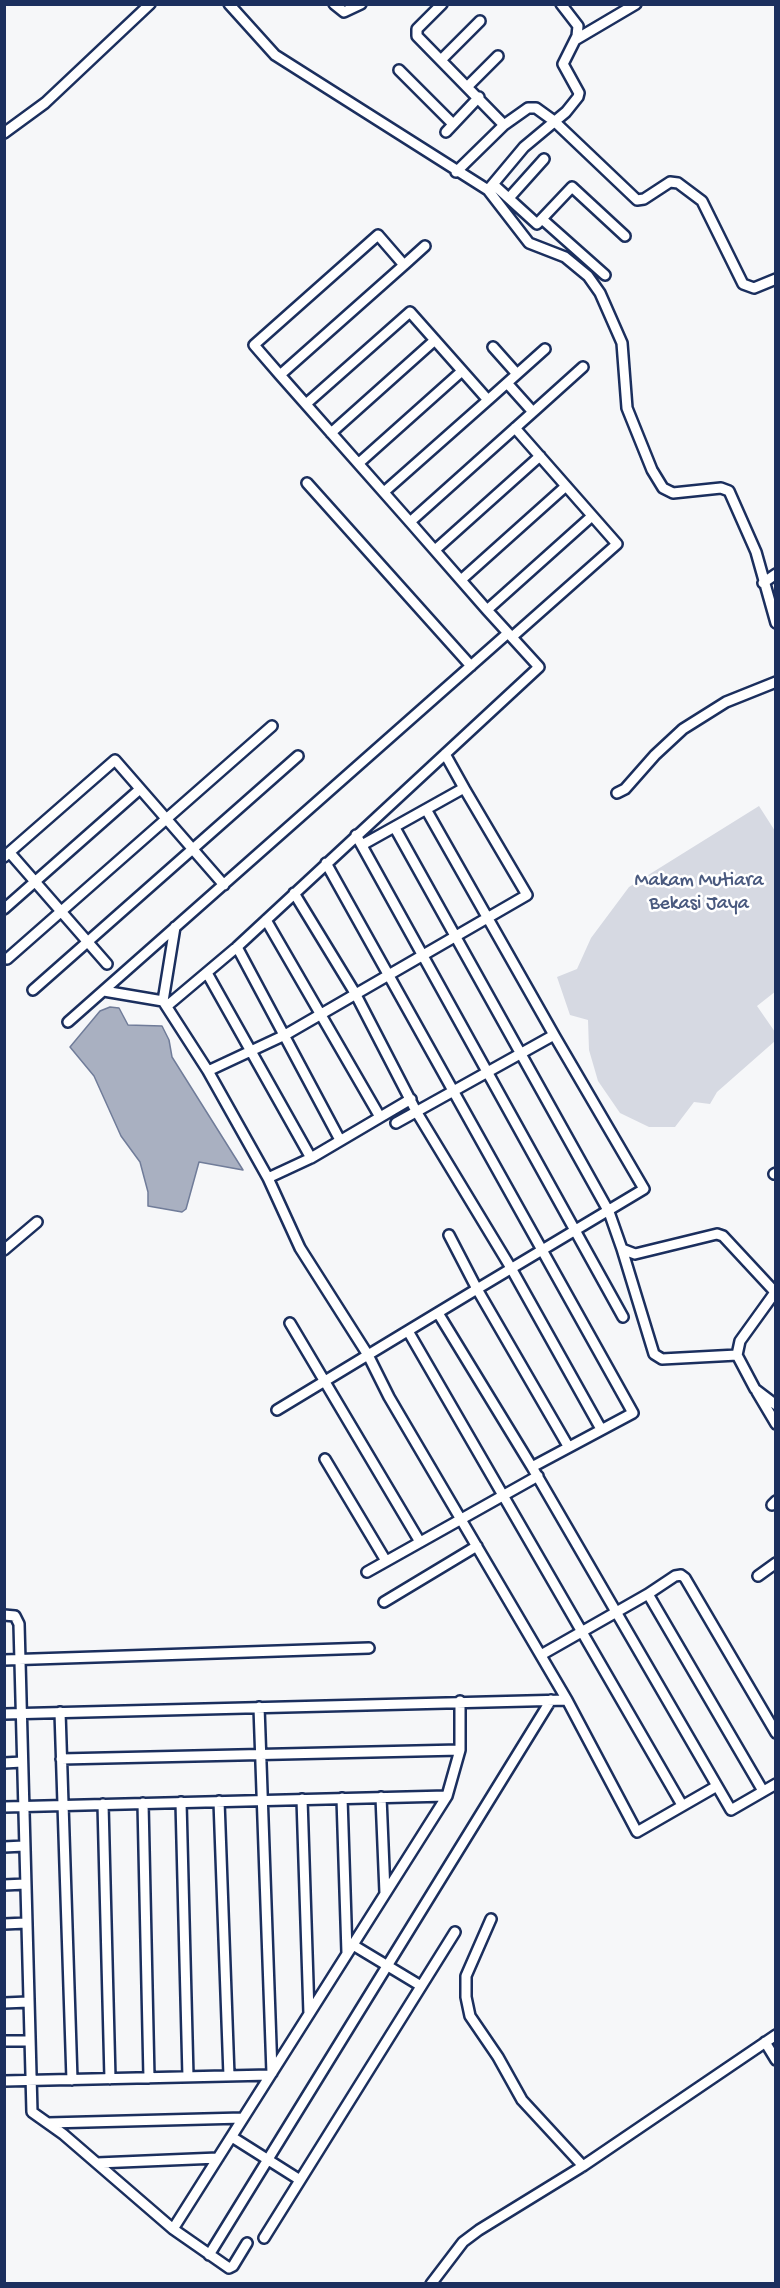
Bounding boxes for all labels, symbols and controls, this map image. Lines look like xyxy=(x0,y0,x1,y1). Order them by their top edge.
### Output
park label: Makam Mutiara Bekasi Jaya xyxy=(635,870,763,917)

